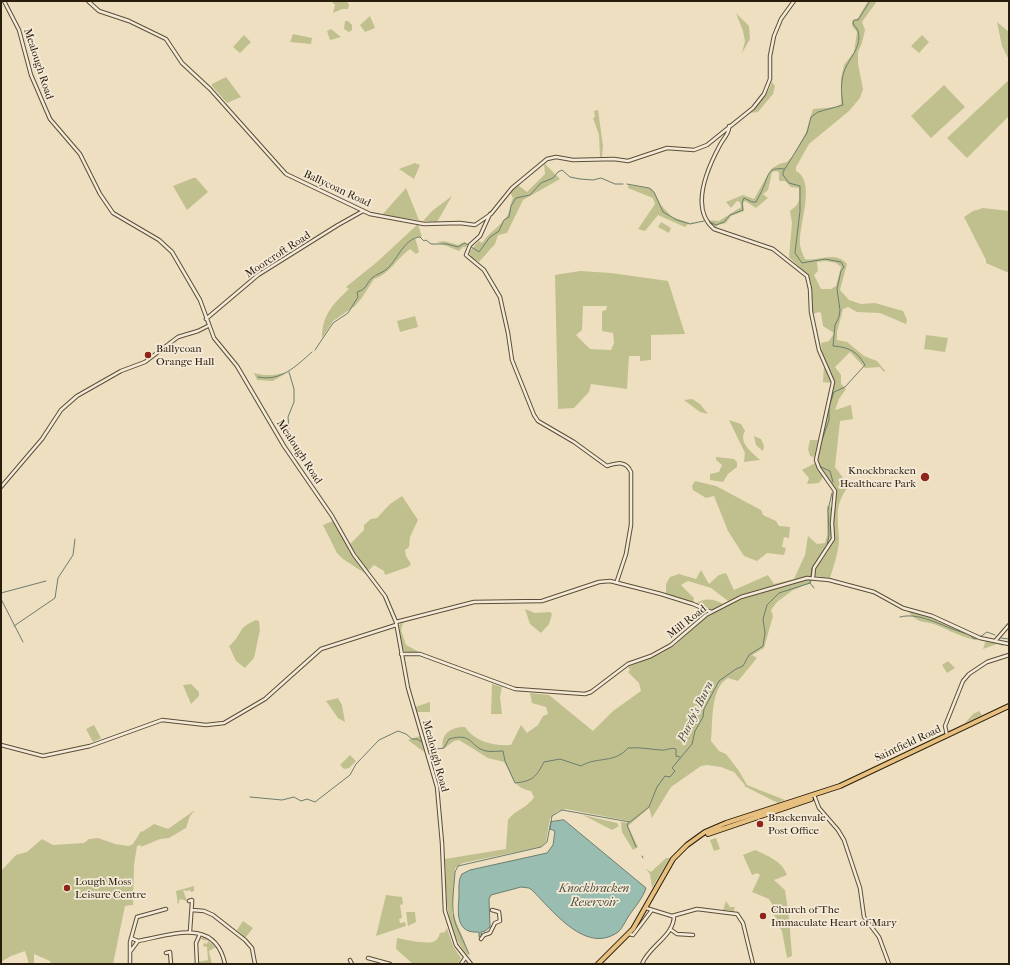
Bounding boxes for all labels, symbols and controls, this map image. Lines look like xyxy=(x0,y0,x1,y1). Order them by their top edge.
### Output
street label: Mealough Road xyxy=(20,27,56,101)
street label: Ballycoan Road xyxy=(301,168,373,210)
street label: Moorcroft Road xyxy=(243,229,313,281)
place label: Ballycoan Orange Hall xyxy=(156,342,214,368)
marker: Ballycoan Orange Hall xyxy=(143,350,153,360)
street label: Mealough Road xyxy=(273,417,325,487)
place label: Knockbracken Healthcare Park xyxy=(840,464,916,490)
marker: Knockbracken Healthcare Park xyxy=(919,471,931,483)
street label: Mill Road xyxy=(665,603,709,641)
water label: Purdy's Burn xyxy=(675,679,717,745)
street label: Mealough Road xyxy=(419,719,451,793)
street label: Saintfield Road xyxy=(873,723,943,765)
place label: Brackenvale Post Office xyxy=(768,811,826,837)
marker: Brackenvale Post Office xyxy=(755,819,765,829)
place label: Lough Moss Leisure Centre xyxy=(75,875,146,901)
water label: Knockbracken Reservoir xyxy=(559,882,629,910)
marker: Lough Moss Leisure Centre xyxy=(62,883,72,893)
place label: Church of The Immaculate Heart of Mary xyxy=(771,903,897,929)
marker: Church of The Immaculate Heart of Mary xyxy=(758,911,768,921)

